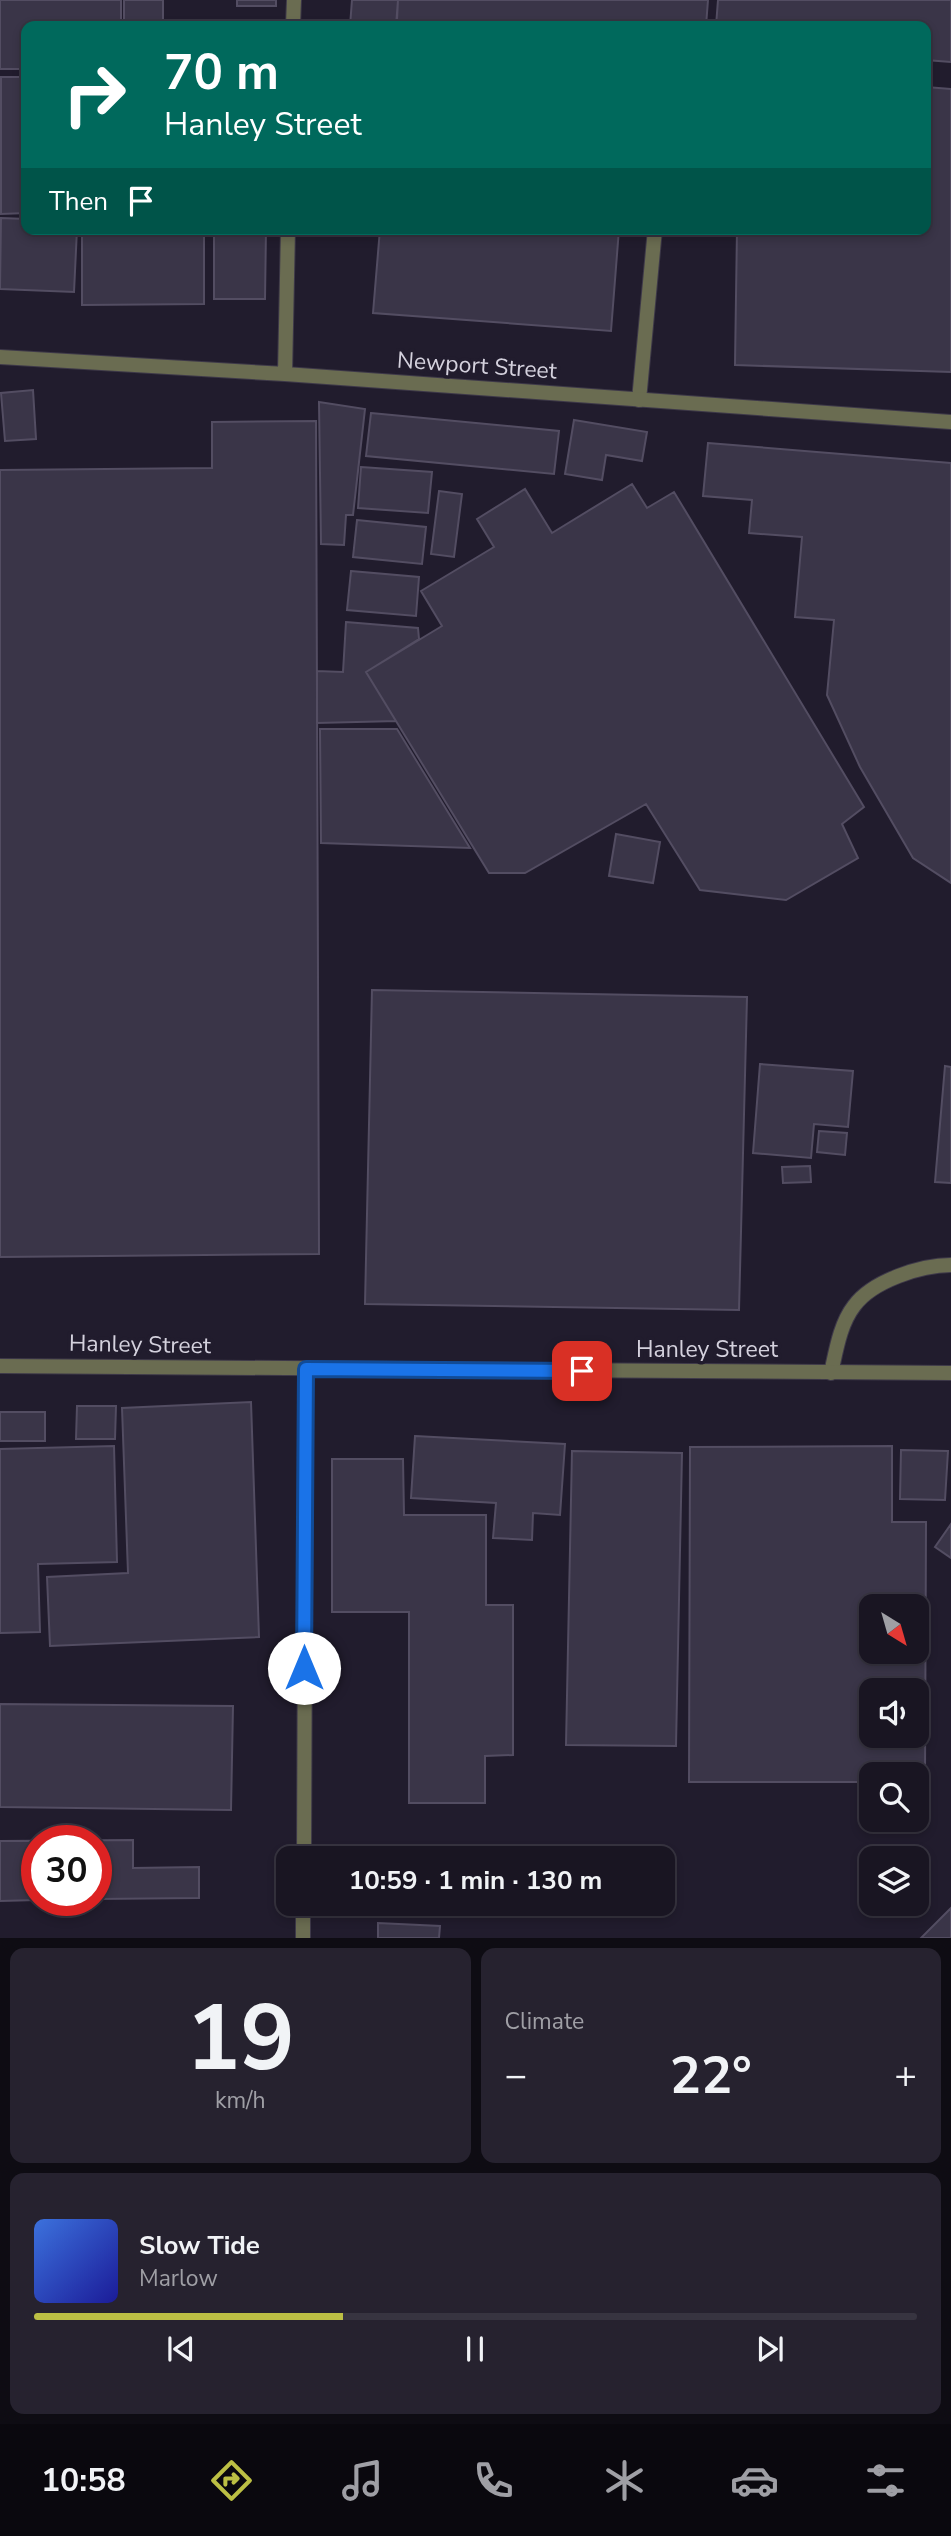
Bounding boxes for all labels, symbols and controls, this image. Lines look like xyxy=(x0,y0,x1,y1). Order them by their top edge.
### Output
text: 70 m xyxy=(164,39,279,106)
icon: right xyxy=(49,49,140,140)
text: Hanley Street xyxy=(164,103,362,146)
icon: arrive xyxy=(122,182,160,220)
text: Then xyxy=(49,184,108,219)
street label: Newport Street xyxy=(396,344,559,387)
street label: Hanley Street xyxy=(69,1328,212,1361)
street label: Hanley Street xyxy=(636,1334,779,1365)
pin xyxy=(552,1341,612,1401)
icon: arrive xyxy=(563,1352,601,1390)
north arrow xyxy=(859,1594,929,1664)
map controls xyxy=(859,1594,929,1916)
position arrow xyxy=(267,1631,341,1705)
button: sound xyxy=(859,1678,929,1748)
button: search xyxy=(859,1762,929,1832)
speed limit sign: 30 xyxy=(21,1825,112,1916)
button: layers xyxy=(859,1846,929,1916)
text: 10:59 · 1 min · 130 m xyxy=(349,1863,602,1898)
text: 19 xyxy=(186,1977,295,2101)
text: Climate xyxy=(505,2006,584,2037)
text: 22° xyxy=(670,2040,752,2111)
text: − xyxy=(505,2050,527,2101)
text: + xyxy=(894,2050,917,2101)
text: km/h xyxy=(215,2085,266,2116)
text: Slow Tide xyxy=(139,2228,260,2263)
text: Marlow xyxy=(139,2263,218,2294)
icon: previous xyxy=(162,2330,200,2368)
icon: pause xyxy=(456,2330,494,2368)
icon: next xyxy=(751,2330,789,2368)
icon: directions xyxy=(207,2456,256,2505)
icon: music xyxy=(338,2456,387,2505)
icon: phone xyxy=(469,2456,518,2505)
icon: climate xyxy=(600,2456,649,2505)
icon: car xyxy=(730,2456,779,2505)
icon: filters xyxy=(861,2456,910,2505)
text: 10:58 xyxy=(41,2459,126,2502)

